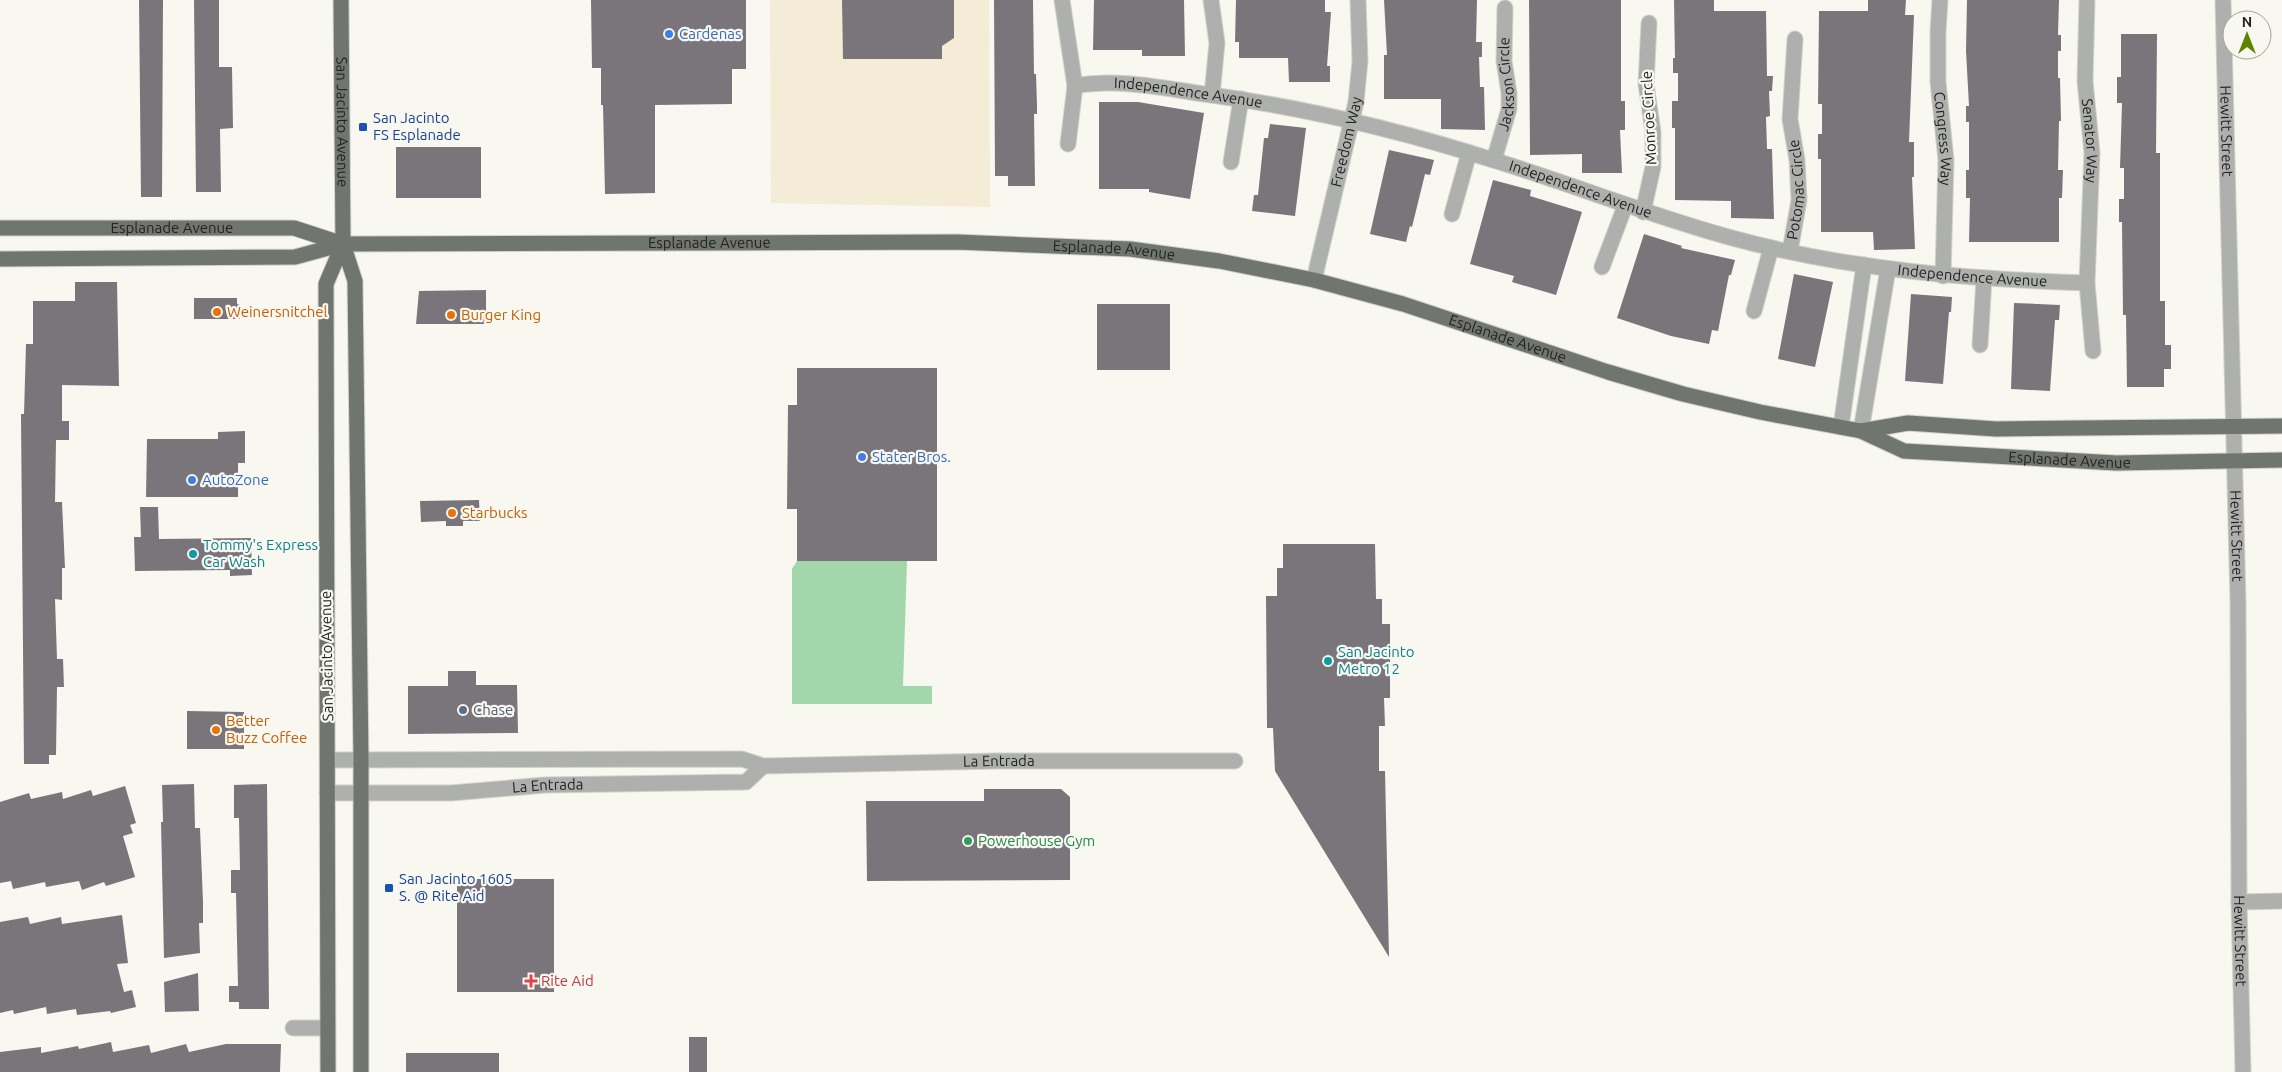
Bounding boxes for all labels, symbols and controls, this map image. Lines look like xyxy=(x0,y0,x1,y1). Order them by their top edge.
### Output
north arrow xyxy=(2222,10,2272,60)
text: N xyxy=(2242,14,2252,30)
place label: Cardenas xyxy=(679,25,741,42)
marker: Cardenas xyxy=(663,28,675,40)
street label: Jackson Circle xyxy=(1494,37,1517,133)
street label: San Jacinto Avenue xyxy=(333,57,352,187)
street label: Monroe Circle xyxy=(1638,71,1659,166)
street label: Independence Avenue xyxy=(1114,74,1264,111)
street label: Hewitt Street xyxy=(2217,85,2236,177)
street label: Congress Way xyxy=(1931,91,1955,186)
street label: Freedom Way xyxy=(1327,96,1364,189)
street label: Senator Way xyxy=(2079,98,2101,183)
place label: San Jacinto FS Esplanade xyxy=(373,109,461,143)
marker: San Jacinto FS Esplanade xyxy=(357,121,369,133)
street label: Potomac Circle xyxy=(1783,138,1808,241)
street label: Independence Avenue xyxy=(1507,157,1654,221)
street label: Esplanade Avenue xyxy=(111,219,233,236)
street label: Esplanade Avenue xyxy=(648,234,771,251)
street label: Esplanade Avenue xyxy=(1052,237,1176,263)
street label: Independence Avenue xyxy=(1897,261,2048,289)
place label: Weinersnitchel xyxy=(227,303,328,320)
marker: Weinersnitchel xyxy=(211,306,223,318)
place label: Burger King xyxy=(461,306,541,323)
marker: Burger King xyxy=(445,309,457,321)
street label: Esplanade Avenue xyxy=(1447,311,1569,366)
place label: Stater Bros. xyxy=(872,448,951,465)
street label: Esplanade Avenue xyxy=(2008,448,2131,471)
marker: Stater Bros. xyxy=(856,451,868,463)
place label: AutoZone xyxy=(202,471,269,488)
marker: AutoZone xyxy=(186,474,198,486)
street label: Hewitt Street xyxy=(2227,490,2246,582)
place label: Starbucks xyxy=(462,504,528,521)
marker: Starbucks xyxy=(446,507,458,519)
place label: Tommy's Express Car Wash xyxy=(203,536,318,570)
marker: Tommy's Express Car Wash xyxy=(187,548,199,560)
street label: San Jacinto Avenue xyxy=(317,591,336,721)
place label: San Jacinto Metro 12 xyxy=(1338,643,1415,677)
marker: San Jacinto Metro 12 xyxy=(1322,655,1334,667)
place label: Chase xyxy=(473,701,513,718)
marker: Chase xyxy=(457,704,469,716)
place label: Better Buzz Coffee xyxy=(226,712,307,746)
marker: Better Buzz Coffee xyxy=(210,724,222,736)
street label: La Entrada xyxy=(963,752,1035,770)
street label: La Entrada xyxy=(511,775,584,796)
place label: Powerhouse Gym xyxy=(978,832,1095,849)
marker: Powerhouse Gym xyxy=(962,835,974,847)
place label: San Jacinto 1605 S. @ Rite Aid xyxy=(399,870,513,904)
marker: San Jacinto 1605 S. @ Rite Aid xyxy=(383,882,395,894)
street label: Hewitt Street xyxy=(2231,895,2250,987)
place label: Rite Aid xyxy=(541,972,594,989)
marker: Rite Aid xyxy=(525,975,537,987)

